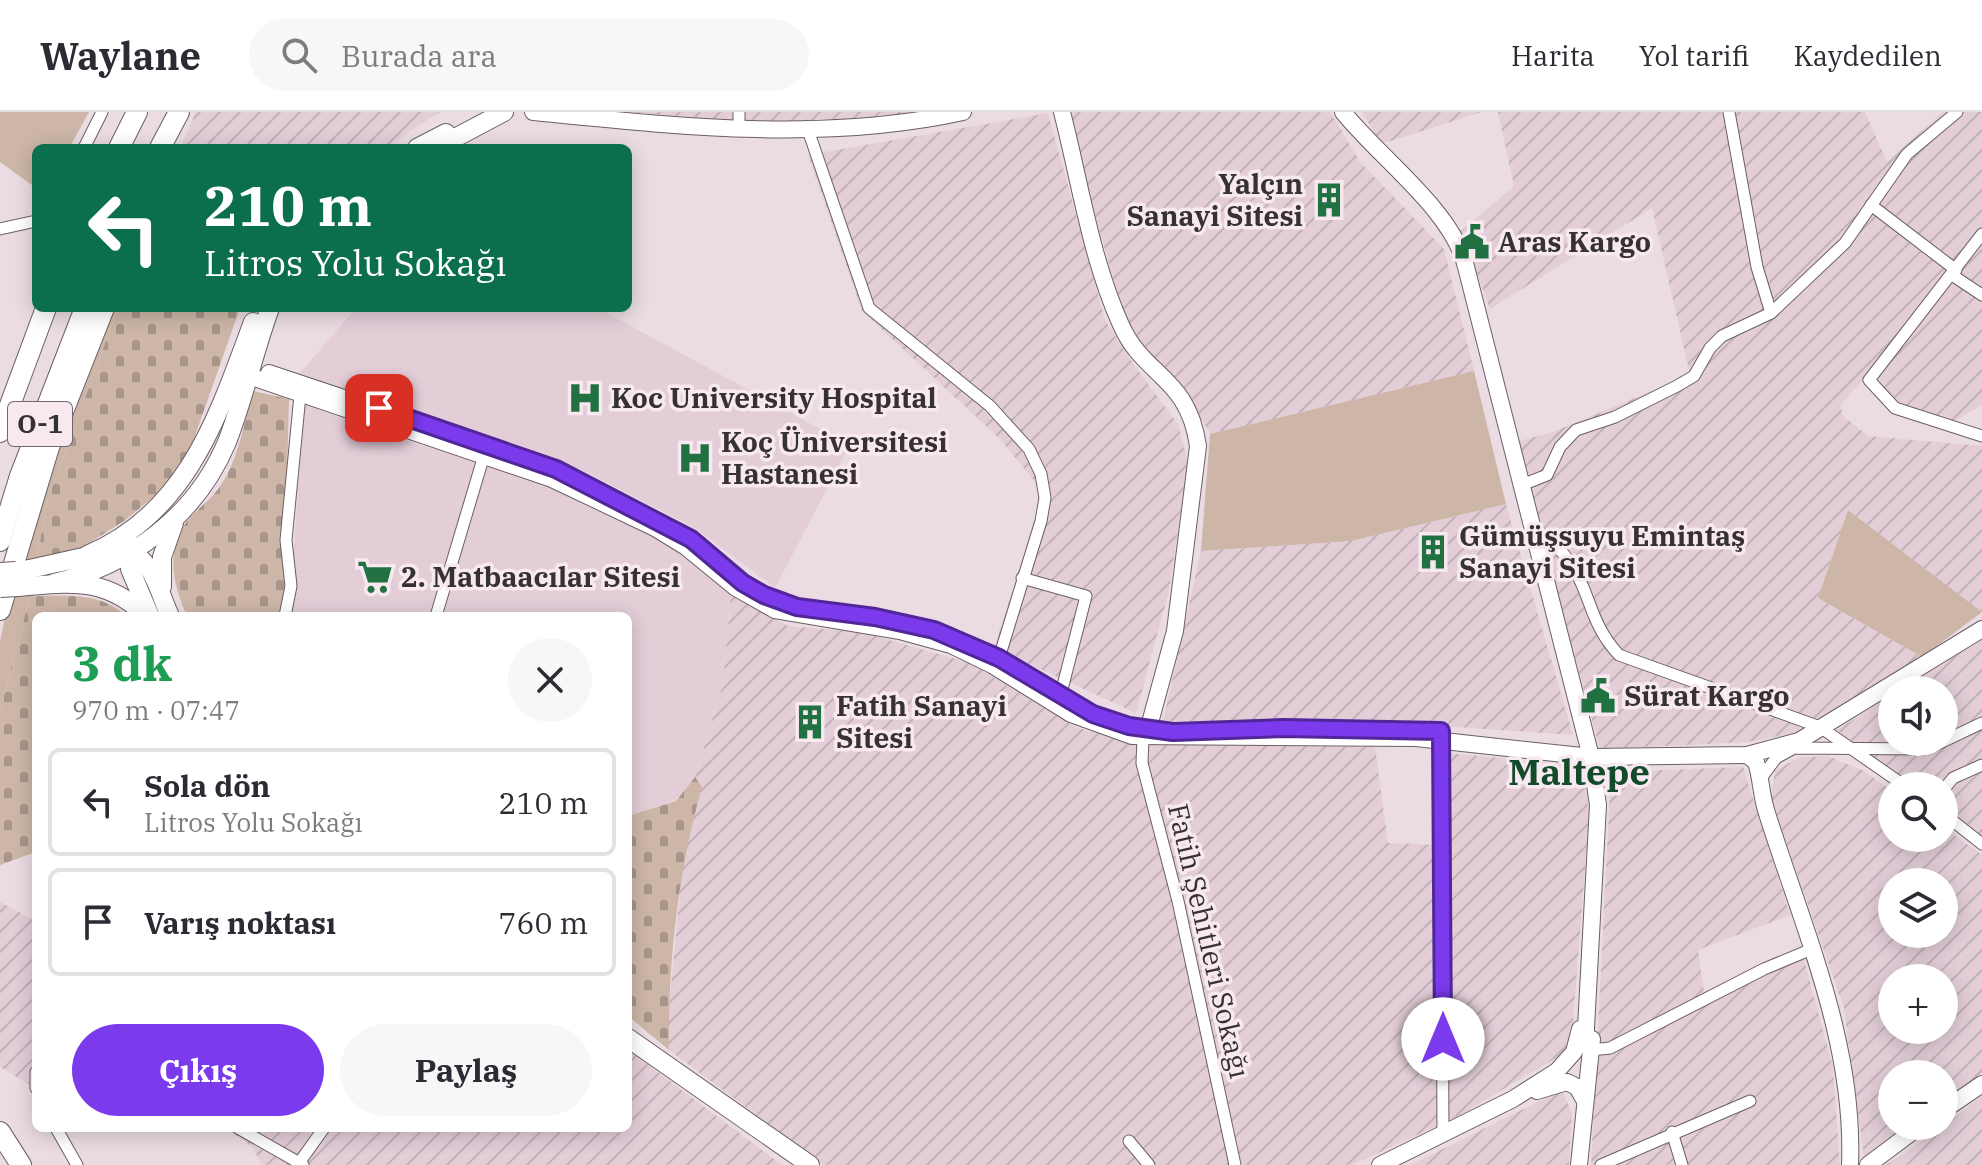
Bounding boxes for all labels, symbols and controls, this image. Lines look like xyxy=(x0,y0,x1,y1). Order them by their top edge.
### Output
search box xyxy=(249,19,809,91)
text: Waylane xyxy=(40,31,201,80)
icon: search xyxy=(277,33,321,77)
text: Burada ara xyxy=(341,36,497,75)
text: Harita xyxy=(1511,37,1595,74)
text: Yol tarifi xyxy=(1639,37,1749,74)
text: Kaydedilen xyxy=(1793,37,1942,74)
place label: Yalçın Sanayi Sitesi xyxy=(1126,165,1303,234)
text: 210 m xyxy=(204,169,372,241)
icon: left xyxy=(72,176,176,280)
building icon: Yalçın Sanayi Sitesi xyxy=(1310,181,1348,219)
public building icon: Aras Kargo xyxy=(1453,223,1491,261)
place label: Aras Kargo xyxy=(1498,223,1651,260)
text: Litros Yolu Sokağı xyxy=(204,239,507,286)
pin xyxy=(345,374,413,442)
hospital icon: Koc University Hospital xyxy=(566,379,604,417)
place label: Koc University Hospital xyxy=(611,379,937,416)
icon: arrive xyxy=(357,386,401,430)
road number: O-1 xyxy=(8,402,72,446)
place label: Koç Üniversitesi Hastanesi xyxy=(721,423,948,492)
hospital icon: Koç Üniversitesi Hastanesi xyxy=(676,439,714,477)
place label: Gümüşsuyu Emintaş Sanayi Sitesi xyxy=(1459,517,1745,586)
building icon: Gümüşsuyu Emintaş Sanayi Sitesi xyxy=(1414,533,1452,571)
supermarket icon: 2. Matbaacılar Sitesi xyxy=(356,558,394,596)
place label: 2. Matbaacılar Sitesi xyxy=(401,558,680,595)
text: 3 dk xyxy=(72,632,172,694)
button: close xyxy=(508,638,592,722)
map controls xyxy=(1878,676,1958,1140)
button: sound xyxy=(1878,676,1958,756)
public building icon: Sürat Kargo xyxy=(1579,677,1617,715)
place label: Sürat Kargo xyxy=(1624,677,1789,714)
place label: Fatih Sanayi Sitesi xyxy=(836,687,1007,756)
text: 970 m · 07:47 xyxy=(72,693,240,727)
building icon: Fatih Sanayi Sitesi xyxy=(791,703,829,741)
district label: Maltepe xyxy=(1508,748,1650,795)
text: Sola dön xyxy=(144,766,270,805)
button: search xyxy=(1878,772,1958,852)
icon: left xyxy=(76,780,120,824)
text: 210 m xyxy=(498,783,588,822)
street label: Fatih Şehitleri Sokağı xyxy=(1160,800,1259,1082)
text: Litros Yolu Sokağı xyxy=(144,805,363,839)
button: layers xyxy=(1878,868,1958,948)
icon: arrive xyxy=(76,900,120,944)
text: Varış noktası xyxy=(144,903,336,942)
text: 760 m xyxy=(498,903,588,942)
button: + xyxy=(1878,964,1958,1044)
position arrow xyxy=(1401,997,1485,1081)
button: Çıkış xyxy=(72,1024,324,1116)
button: Paylaş xyxy=(340,1024,592,1116)
button: − xyxy=(1878,1060,1958,1140)

